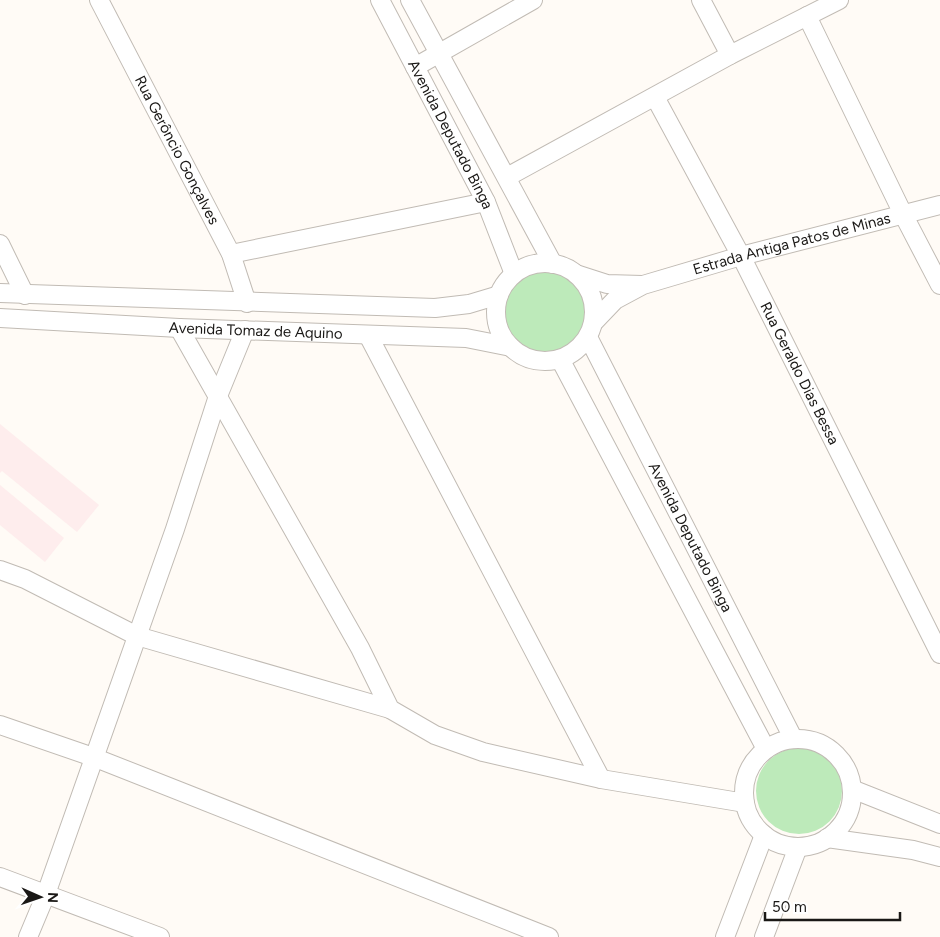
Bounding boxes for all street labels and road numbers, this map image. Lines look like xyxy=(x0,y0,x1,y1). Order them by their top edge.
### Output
street label: Avenida Deputado Binga xyxy=(404,57,497,212)
street label: Rua Gerôncio Gonçalves xyxy=(131,72,223,227)
street label: Estrada Antiga Patos de Minas xyxy=(691,209,892,279)
street label: Rua Geraldo Dias Bessa xyxy=(756,299,843,448)
street label: Avenida Tomaz de Aquino xyxy=(168,318,343,343)
street label: Avenida Deputado Binga xyxy=(645,459,736,615)

